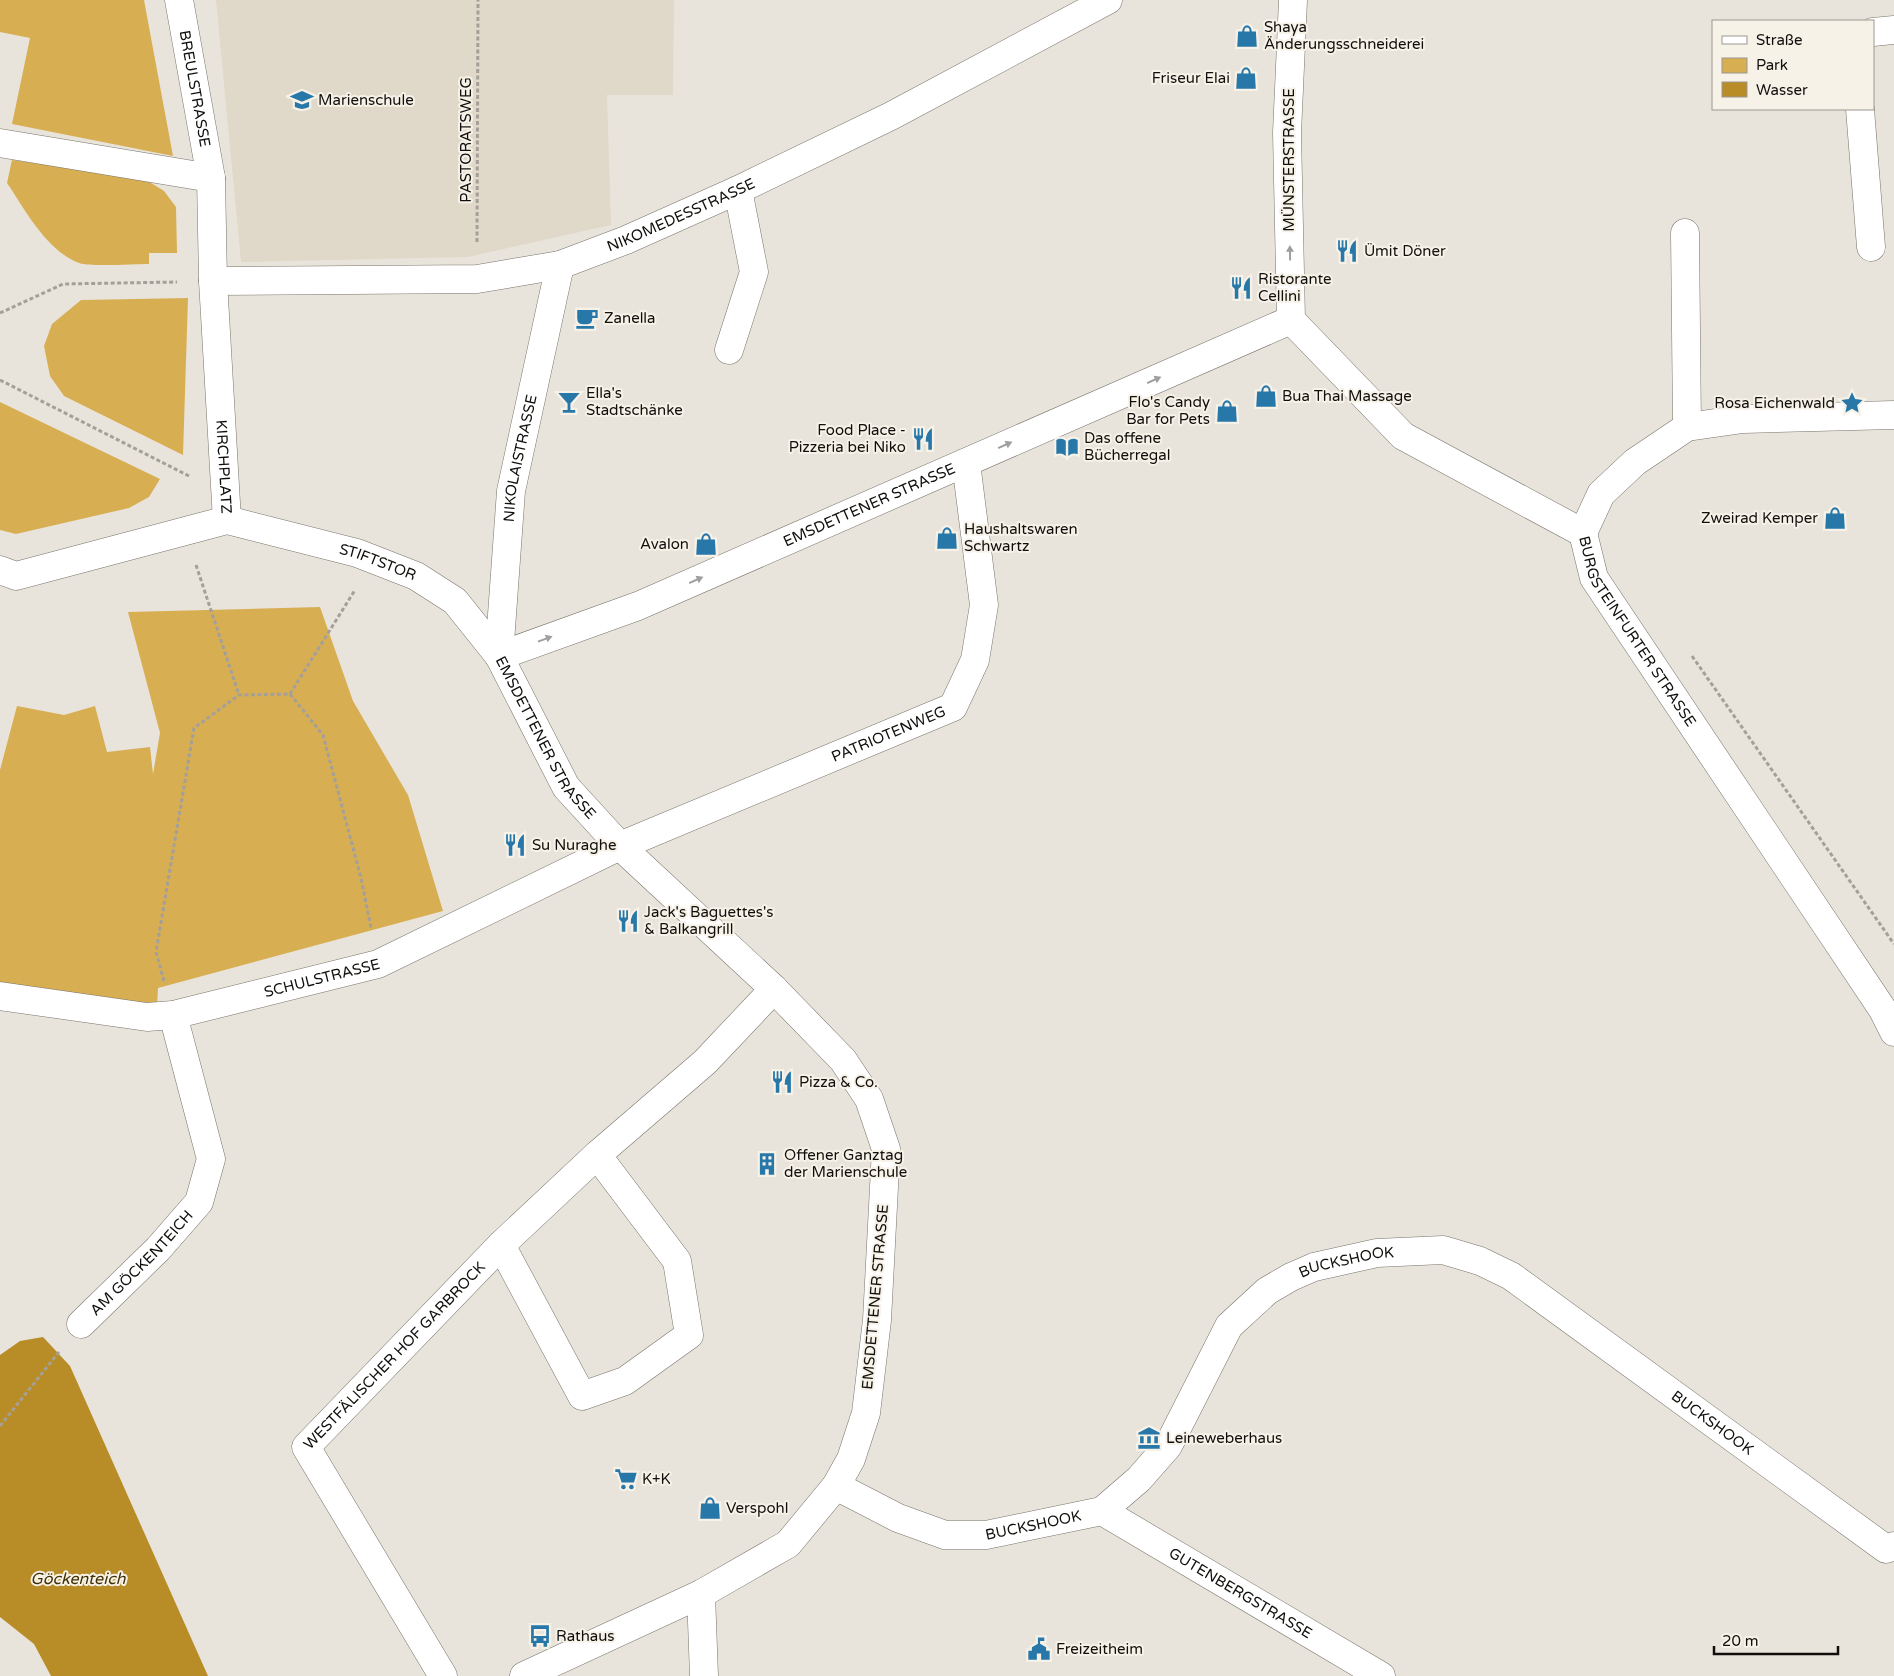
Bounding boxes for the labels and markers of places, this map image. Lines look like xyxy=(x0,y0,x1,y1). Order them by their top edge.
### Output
place label: Shaya Änderungsschneiderei xyxy=(1264,18,1424,53)
shop icon: Shaya Änderungsschneiderei xyxy=(1234,23,1260,49)
shop icon: Friseur Elai xyxy=(1233,65,1259,91)
place label: Friseur Elai xyxy=(1152,69,1230,87)
school or university icon: Marienschule xyxy=(289,87,315,113)
place label: Marienschule xyxy=(318,91,414,109)
restaurant icon: Ümit Döner xyxy=(1334,238,1360,264)
place label: Ümit Döner xyxy=(1364,242,1446,260)
place label: Ristorante Cellini xyxy=(1258,270,1332,305)
restaurant icon: Ristorante Cellini xyxy=(1228,275,1254,301)
cafe icon: Zanella xyxy=(574,305,600,331)
place label: Zanella xyxy=(604,309,656,327)
shop icon: Bua Thai Massage xyxy=(1253,383,1279,409)
place label: Ella's Stadtschänke xyxy=(586,384,683,419)
place label: Bua Thai Massage xyxy=(1282,387,1412,405)
bar icon: Ella's Stadtschänke xyxy=(556,389,582,415)
place icon: Rosa Eichenwald xyxy=(1839,390,1865,416)
place label: Flo's Candy Bar for Pets xyxy=(1126,393,1210,428)
place label: Rosa Eichenwald xyxy=(1714,394,1835,412)
shop icon: Flo's Candy Bar for Pets xyxy=(1214,398,1240,424)
place label: Food Place - Pizzeria bei Niko xyxy=(789,421,906,456)
restaurant icon: Food Place - Pizzeria bei Niko xyxy=(910,426,936,452)
place label: Das offene Bücherregal xyxy=(1084,429,1170,464)
library icon: Das offene Bücherregal xyxy=(1054,434,1080,460)
shop icon: Zweirad Kemper xyxy=(1822,505,1848,531)
place label: Zweirad Kemper xyxy=(1701,509,1818,527)
place label: Haushaltswaren Schwartz xyxy=(964,520,1078,555)
shop icon: Haushaltswaren Schwartz xyxy=(934,525,960,551)
shop icon: Avalon xyxy=(693,531,719,557)
place label: Avalon xyxy=(640,535,689,553)
restaurant icon: Su Nuraghe xyxy=(502,832,528,858)
place label: Su Nuraghe xyxy=(532,836,616,854)
place label: Jack's Baguettes's & Balkangrill xyxy=(644,903,774,938)
restaurant icon: Jack's Baguettes's & Balkangrill xyxy=(615,908,641,934)
restaurant icon: Pizza & Co. xyxy=(769,1069,795,1095)
place label: Pizza & Co. xyxy=(799,1073,878,1091)
place label: Offener Ganztag der Marienschule xyxy=(784,1146,907,1181)
building icon: Offener Ganztag der Marienschule xyxy=(754,1151,780,1177)
museum icon: Leineweberhaus xyxy=(1136,1425,1162,1451)
place label: Leineweberhaus xyxy=(1166,1429,1282,1447)
supermarket icon: K+K xyxy=(613,1466,639,1492)
place label: K+K xyxy=(642,1470,671,1488)
shop icon: Verspohl xyxy=(697,1495,723,1521)
place label: Verspohl xyxy=(726,1499,788,1517)
bus stop icon: Rathaus xyxy=(527,1623,553,1649)
place label: Rathaus xyxy=(556,1627,615,1645)
public building icon: Freizeitheim xyxy=(1026,1636,1052,1662)
place label: Freizeitheim xyxy=(1056,1640,1143,1658)

